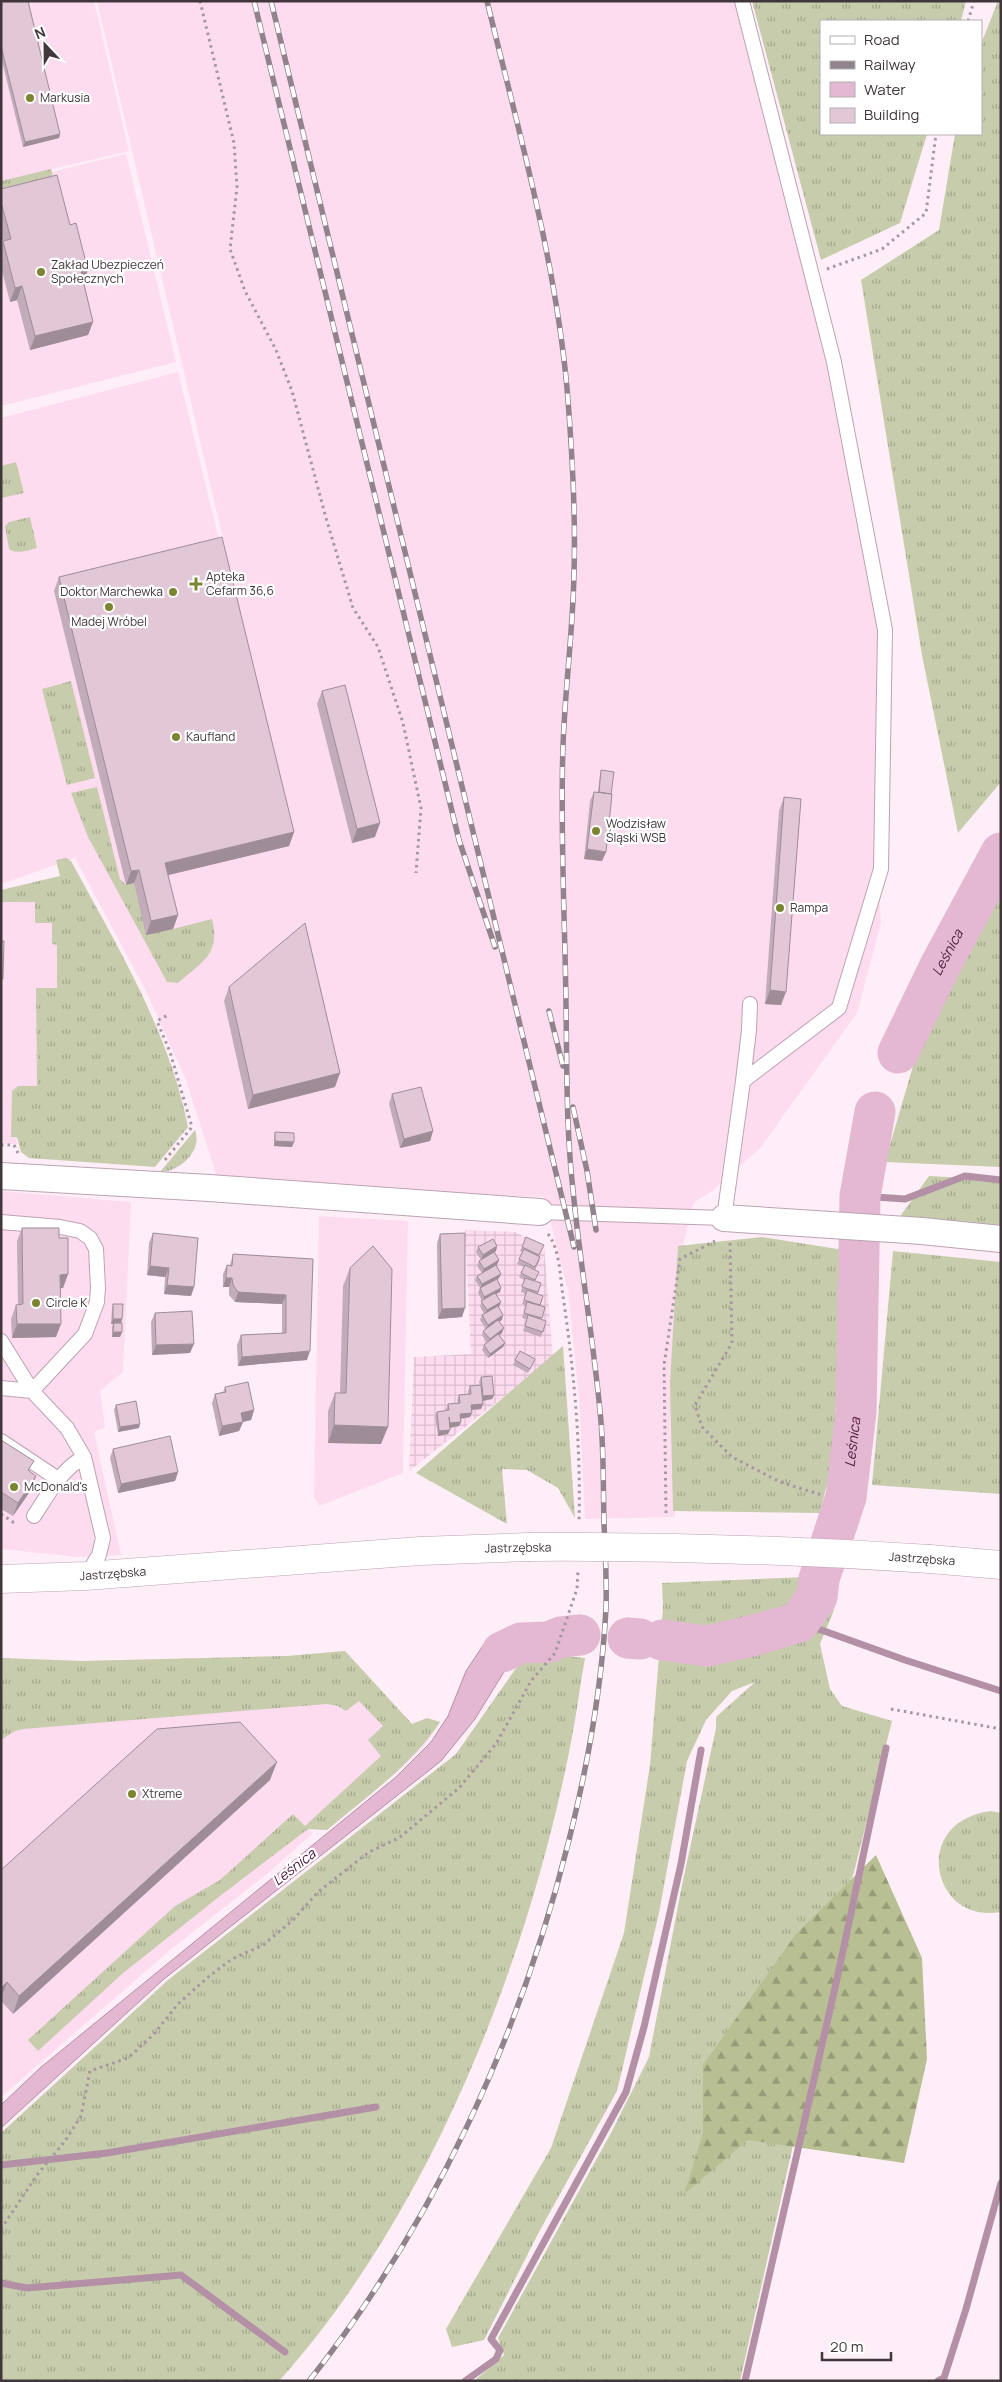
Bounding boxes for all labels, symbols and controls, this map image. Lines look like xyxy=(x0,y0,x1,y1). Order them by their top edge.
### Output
north arrow xyxy=(20,20,70,70)
legend xyxy=(820,20,982,135)
text: N xyxy=(32,22,48,43)
text: Road xyxy=(864,29,900,50)
text: Railway xyxy=(864,54,916,75)
text: Water xyxy=(864,79,906,100)
place label: Markusia xyxy=(40,89,90,106)
marker: Markusia xyxy=(24,92,36,104)
text: Building xyxy=(864,104,919,125)
place label: Zakład Ubezpieczeń Społecznych xyxy=(51,256,164,287)
marker: Zakład Ubezpieczeń Społecznych xyxy=(35,266,47,278)
place label: Apteka Cefarm 36,6 xyxy=(206,568,274,599)
marker: Apteka Cefarm 36,6 xyxy=(190,578,202,590)
place label: Doktor Marchewka xyxy=(60,583,163,600)
marker: Doktor Marchewka xyxy=(167,586,179,598)
marker: Madej Wróbel xyxy=(103,601,115,613)
place label: Madej Wróbel xyxy=(71,613,147,630)
place label: Kaufland xyxy=(186,728,235,745)
marker: Kaufland xyxy=(170,731,182,743)
place label: Wodzisław Śląski WSB xyxy=(606,815,666,846)
marker: Wodzisław Śląski WSB xyxy=(590,825,602,837)
place label: Rampa xyxy=(790,899,828,916)
marker: Rampa xyxy=(774,902,786,914)
water label: Leśnica xyxy=(927,925,968,978)
place label: Circle K xyxy=(46,1294,88,1311)
marker: Circle K xyxy=(30,1297,42,1309)
water label: Leśnica xyxy=(840,1415,864,1468)
place label: McDonald's xyxy=(24,1478,88,1495)
marker: McDonald's xyxy=(8,1481,20,1493)
street label: Jastrzębska xyxy=(485,1538,551,1557)
street label: Jastrzębska xyxy=(888,1548,956,1569)
street label: Jastrzębska xyxy=(79,1563,147,1584)
place label: Xtreme xyxy=(142,1785,182,1802)
marker: Xtreme xyxy=(126,1788,138,1800)
water label: Leśnica xyxy=(268,1843,320,1889)
scale bar xyxy=(822,2330,891,2362)
text: 20 m xyxy=(830,2336,863,2357)

